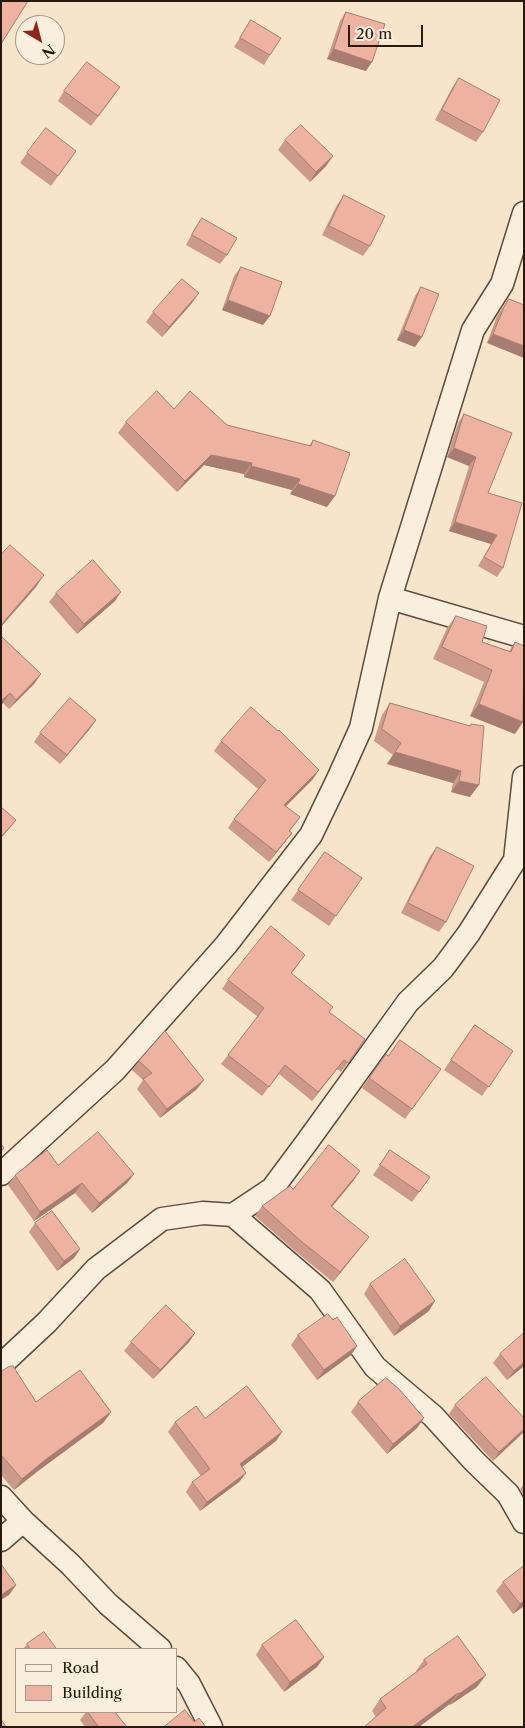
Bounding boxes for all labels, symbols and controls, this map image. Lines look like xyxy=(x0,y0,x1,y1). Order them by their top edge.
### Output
north arrow xyxy=(15,15,65,65)
scale bar xyxy=(350,15,425,47)
text: 20 m xyxy=(356,24,392,43)
text: N xyxy=(38,40,59,62)
legend xyxy=(15,1648,178,1713)
text: Road xyxy=(62,1658,99,1677)
text: Building xyxy=(62,1683,122,1702)

